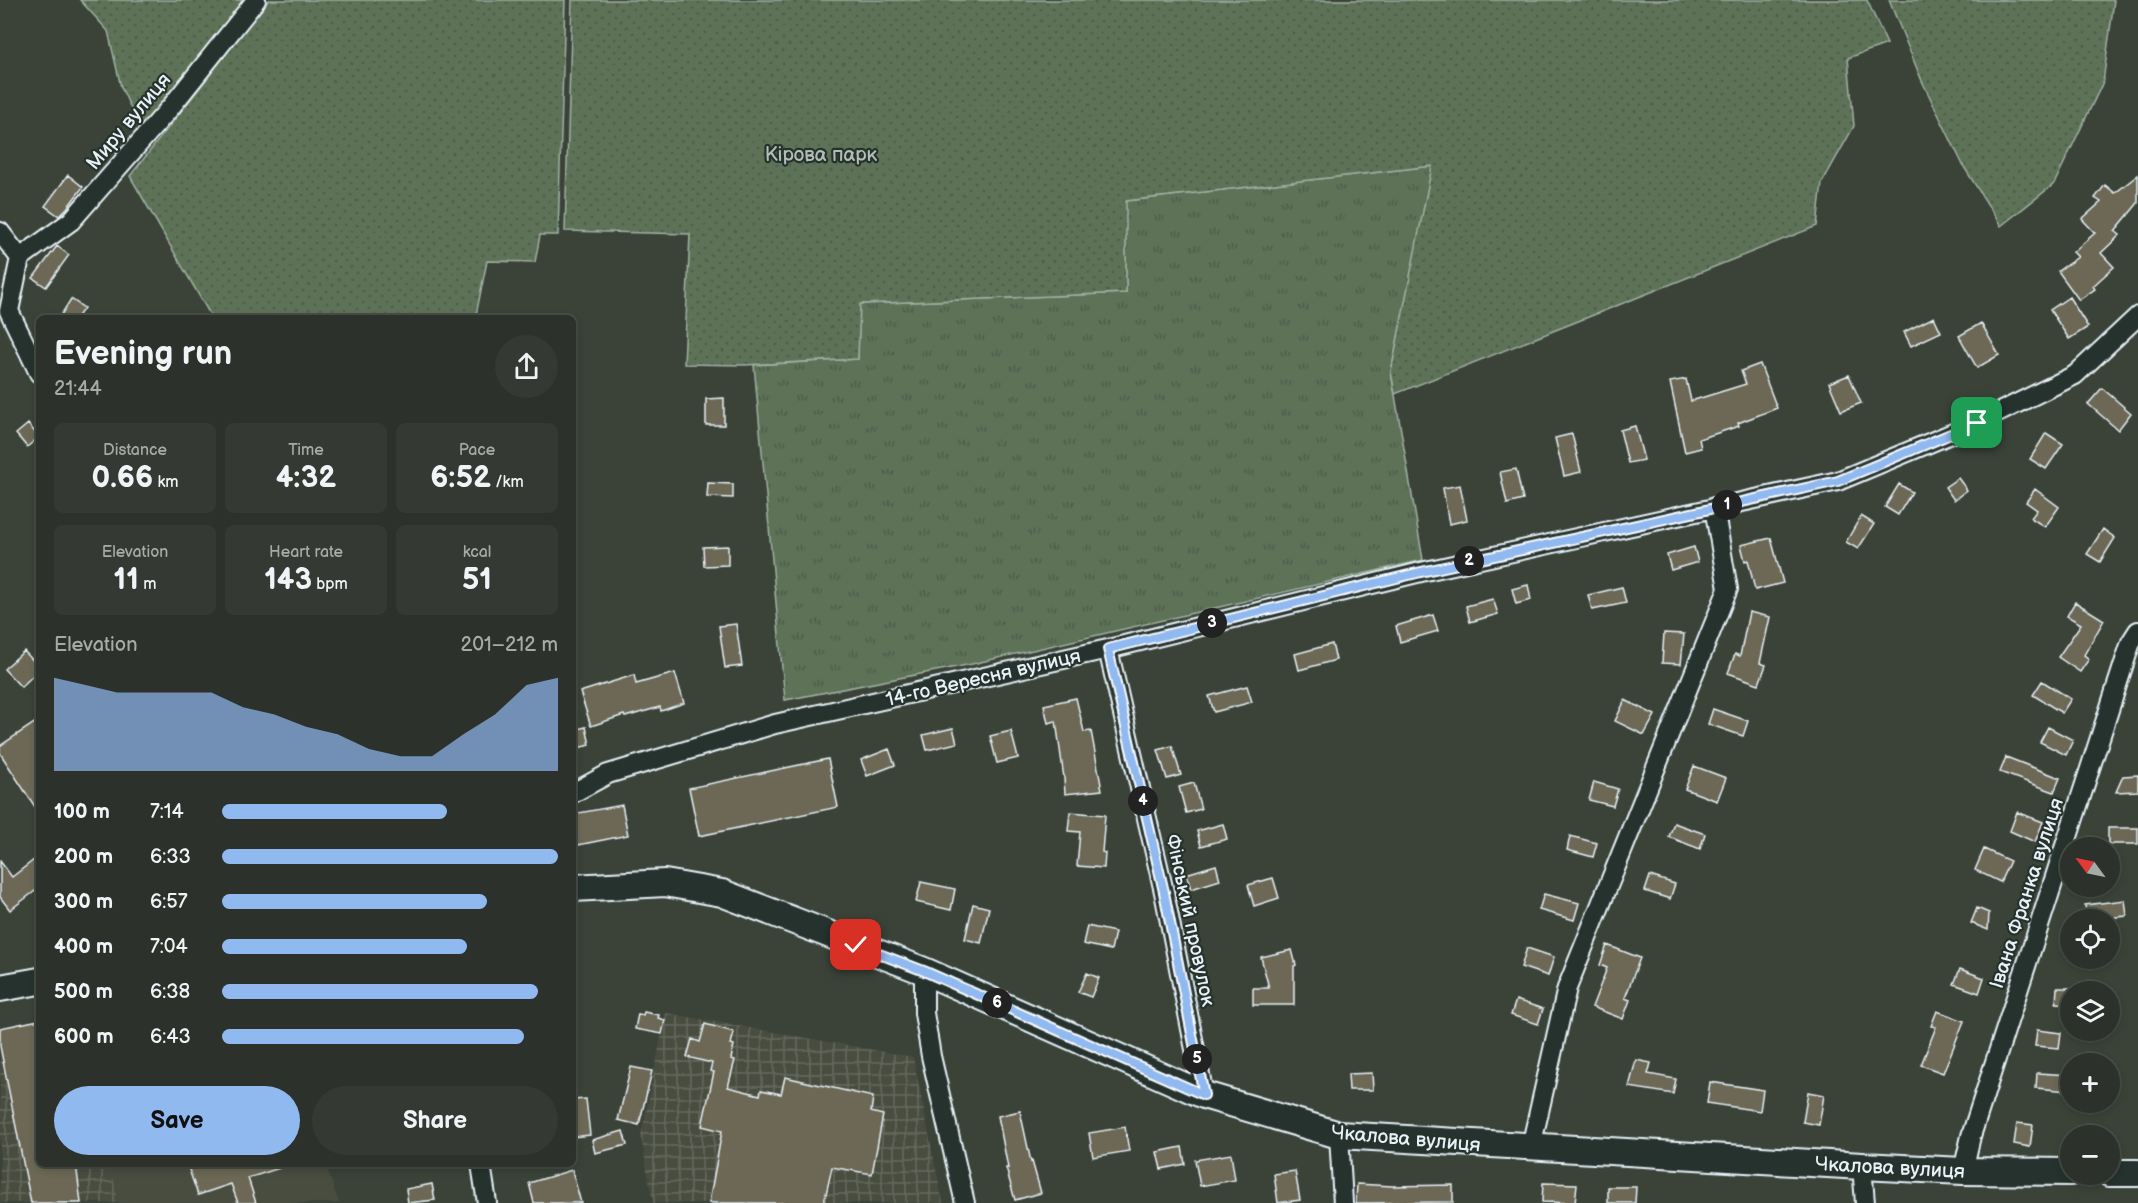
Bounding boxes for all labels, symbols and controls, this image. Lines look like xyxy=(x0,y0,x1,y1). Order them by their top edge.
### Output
street label: Миру вулиця xyxy=(81,68,176,175)
park label: Кірова парк xyxy=(765,143,878,167)
text: Evening run xyxy=(54,334,232,374)
button: share xyxy=(495,335,558,398)
text: 21:44 xyxy=(54,377,102,401)
pin xyxy=(1951,397,2002,448)
icon: arrive xyxy=(1960,406,1993,439)
text: Distance xyxy=(103,441,167,460)
text: Time xyxy=(288,441,324,460)
text: Pace xyxy=(459,441,495,460)
text: 0.66 xyxy=(91,460,153,496)
text: 4:32 xyxy=(276,460,336,496)
text: 6:52 xyxy=(430,460,491,496)
text: km xyxy=(153,473,179,492)
text: /km xyxy=(491,473,524,492)
pin: 1 xyxy=(1712,490,1742,520)
text: 1 xyxy=(1724,495,1730,514)
text: Elevation xyxy=(102,543,168,562)
text: Heart rate xyxy=(269,543,343,562)
text: kcal xyxy=(463,543,491,562)
pin: 2 xyxy=(1454,546,1484,576)
text: 2 xyxy=(1464,551,1474,570)
text: 11 xyxy=(114,562,139,598)
text: 143 xyxy=(264,562,312,598)
text: 51 xyxy=(462,562,492,598)
text: m xyxy=(139,575,156,594)
text: bpm xyxy=(312,575,348,594)
pin: 3 xyxy=(1197,608,1227,638)
text: 3 xyxy=(1207,613,1217,632)
text: Elevation xyxy=(54,633,137,657)
text: 201–212 m xyxy=(461,633,558,657)
street label: 14-го Вересня вулиця xyxy=(883,644,1083,712)
pin: 4 xyxy=(1128,786,1158,816)
text: 4 xyxy=(1138,791,1148,810)
street label: Івана Франка вулиця xyxy=(1985,795,2069,992)
text: 100 m xyxy=(54,800,110,824)
text: 7:14 xyxy=(150,800,184,824)
street label: Фінський провулок xyxy=(1160,832,1220,1009)
north arrow xyxy=(2060,837,2120,897)
map controls xyxy=(2060,837,2120,1185)
text: 200 m xyxy=(54,845,113,869)
text: 6:33 xyxy=(150,845,191,869)
text: 300 m xyxy=(54,890,113,914)
text: 6:57 xyxy=(150,890,188,914)
button: locate xyxy=(2060,909,2120,969)
pin xyxy=(830,919,881,970)
icon: check xyxy=(839,928,872,961)
text: 400 m xyxy=(54,935,113,959)
text: 7:04 xyxy=(150,935,188,959)
text: 500 m xyxy=(54,980,113,1004)
text: 6:38 xyxy=(150,980,190,1004)
button: layers xyxy=(2060,981,2120,1041)
pin: 6 xyxy=(982,988,1012,1018)
text: 6 xyxy=(992,993,1002,1012)
text: 600 m xyxy=(54,1025,114,1049)
text: 6:43 xyxy=(150,1025,191,1049)
pin: 5 xyxy=(1182,1044,1212,1074)
text: 5 xyxy=(1192,1049,1202,1068)
button: + xyxy=(2060,1053,2120,1113)
button: Save xyxy=(54,1086,300,1155)
button: Share xyxy=(312,1086,558,1155)
street label: Чкалова вулиця xyxy=(1330,1121,1482,1157)
button: − xyxy=(2060,1125,2120,1185)
street label: Чкалова вулиця xyxy=(1814,1152,1965,1184)

